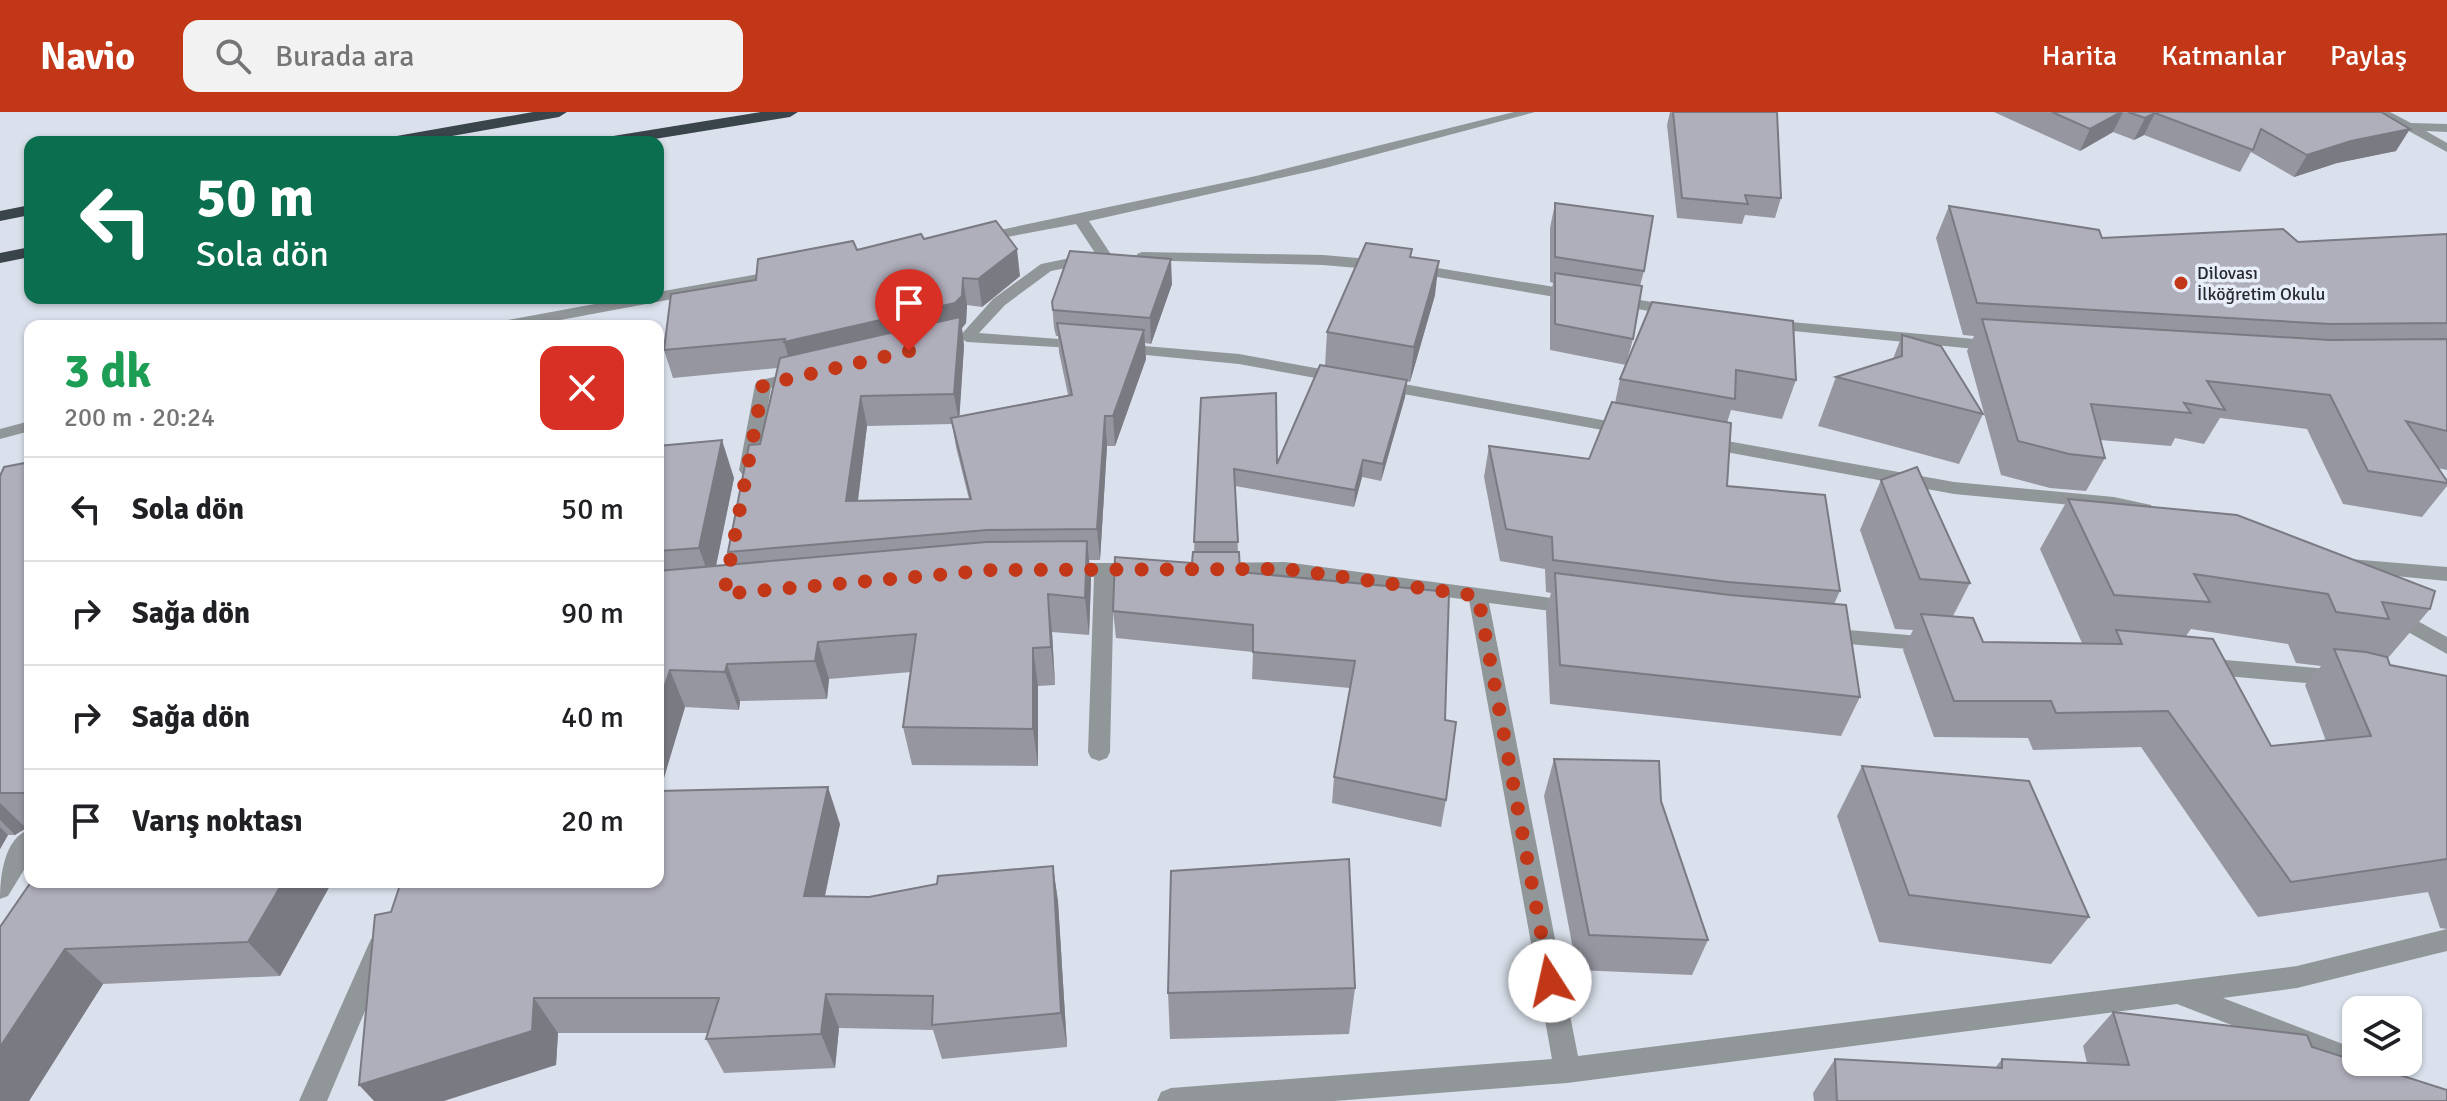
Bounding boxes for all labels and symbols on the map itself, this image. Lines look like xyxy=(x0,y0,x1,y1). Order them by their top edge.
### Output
place label: Dilovası İlköğretim Okulu xyxy=(2197,262,2325,305)
pin xyxy=(875,269,943,351)
marker: Dilovası İlköğretim Okulu xyxy=(2172,274,2190,292)
position arrow xyxy=(1508,939,1592,1023)

